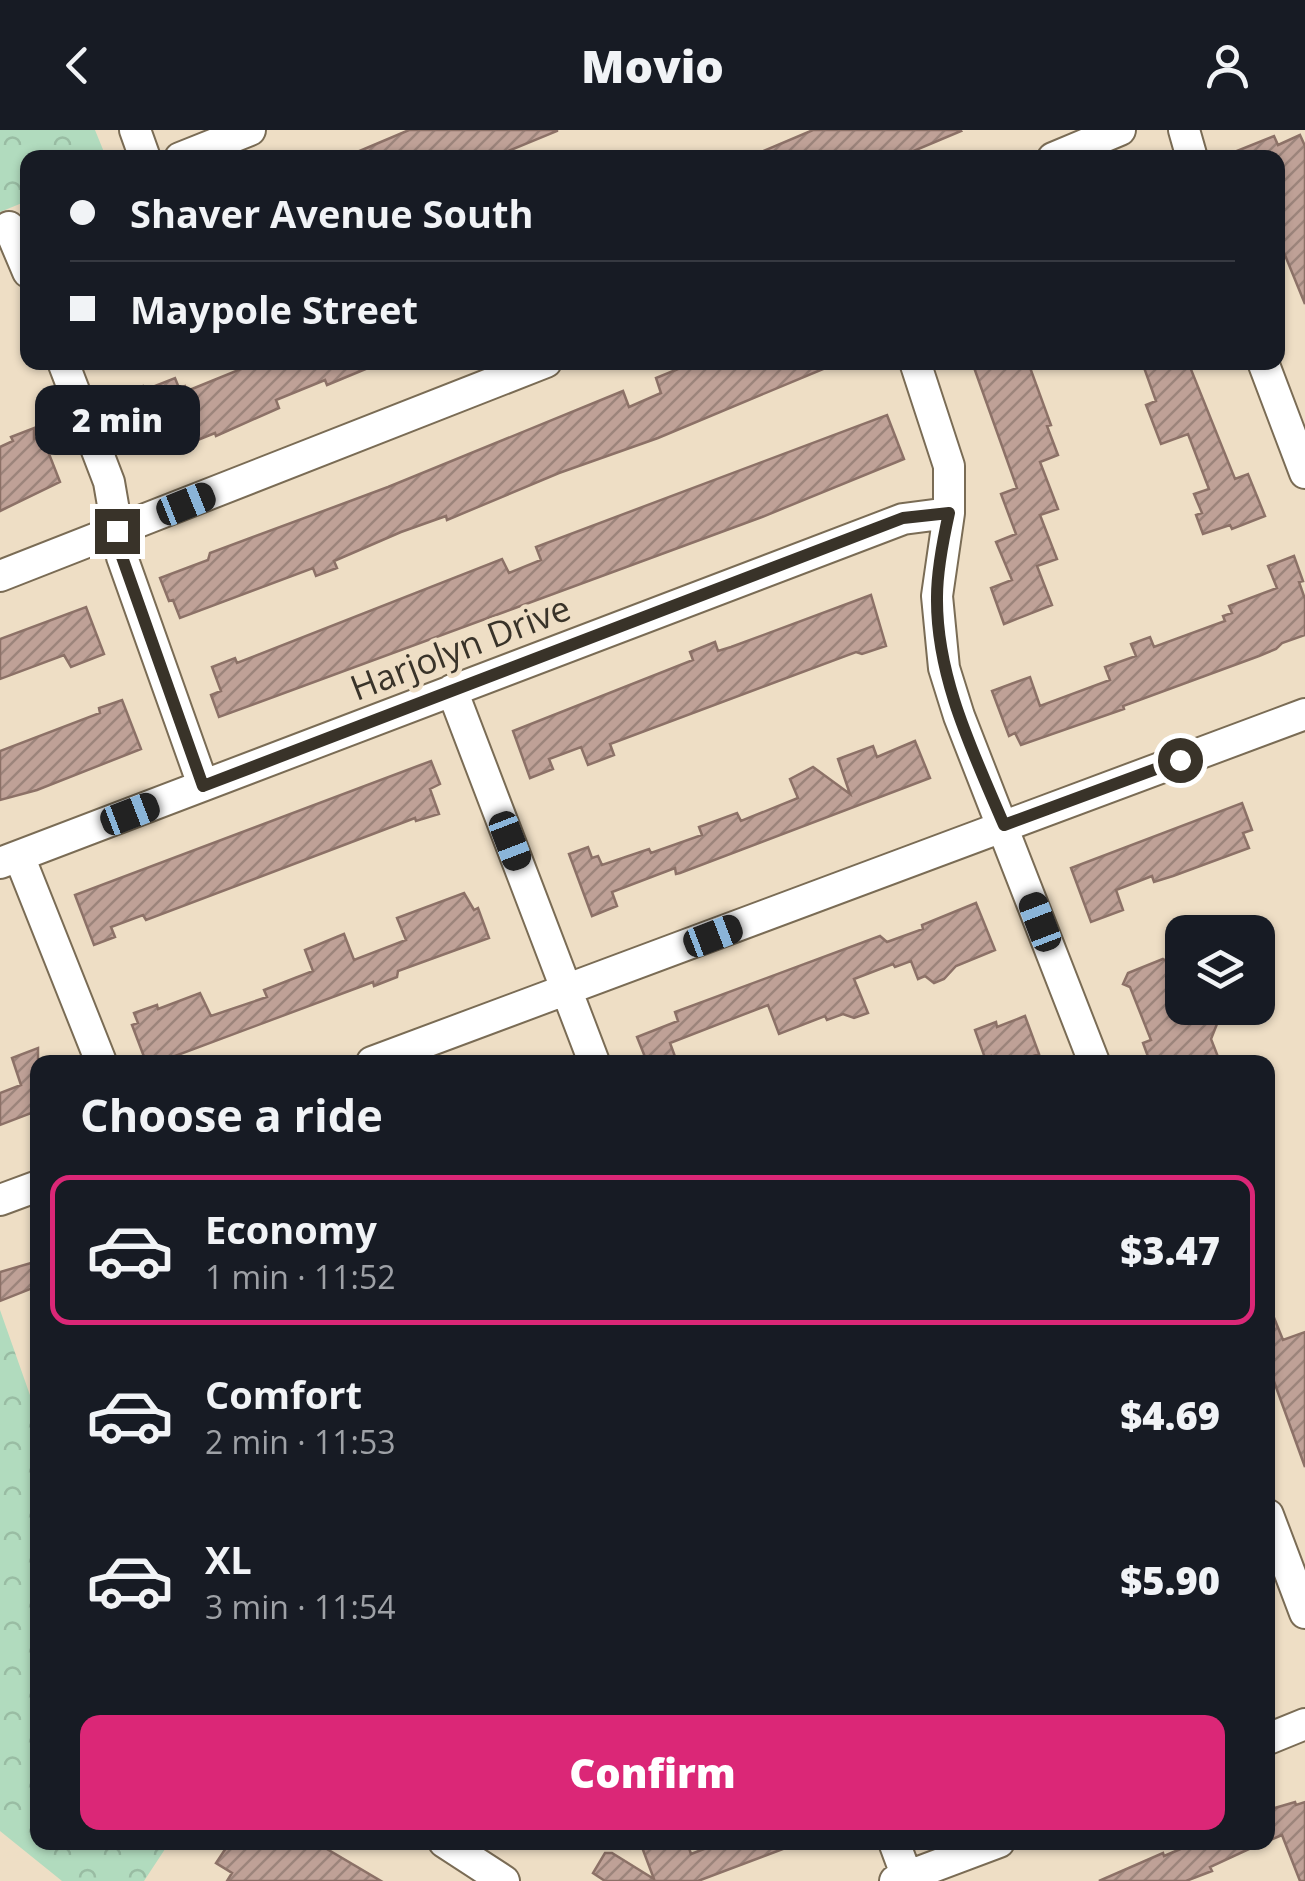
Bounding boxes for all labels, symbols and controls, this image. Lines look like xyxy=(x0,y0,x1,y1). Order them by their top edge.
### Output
text: Movio xyxy=(581,35,724,96)
icon: back xyxy=(50,38,105,93)
icon: person xyxy=(1200,38,1255,93)
text: Shaver Avenue South xyxy=(130,187,534,239)
text: Maypole Street xyxy=(130,283,418,335)
callout: 2 min xyxy=(34,386,200,456)
text: 2 min xyxy=(72,398,163,441)
car xyxy=(153,479,219,529)
route end xyxy=(95,509,140,554)
street label: Harjolyn Drive xyxy=(343,583,577,711)
route start xyxy=(1158,738,1203,783)
car xyxy=(97,789,163,839)
car xyxy=(485,808,535,874)
car xyxy=(1015,889,1065,955)
car xyxy=(680,911,746,961)
map controls xyxy=(1165,915,1275,1025)
button: layers xyxy=(1165,915,1275,1025)
text: Choose a ride xyxy=(80,1084,383,1145)
text: Economy xyxy=(205,1203,377,1255)
icon: car xyxy=(85,1205,175,1295)
text: $3.47 xyxy=(1120,1224,1220,1276)
text: 1 min · 11:52 xyxy=(205,1255,396,1298)
text: Comfort xyxy=(205,1368,362,1420)
icon: car xyxy=(85,1370,175,1460)
text: $4.69 xyxy=(1120,1389,1220,1441)
text: 2 min · 11:53 xyxy=(205,1420,396,1463)
text: XL xyxy=(205,1533,252,1585)
icon: car xyxy=(85,1535,175,1625)
text: $5.90 xyxy=(1120,1554,1220,1606)
text: 3 min · 11:54 xyxy=(205,1585,396,1628)
button: Confirm xyxy=(80,1715,1225,1830)

